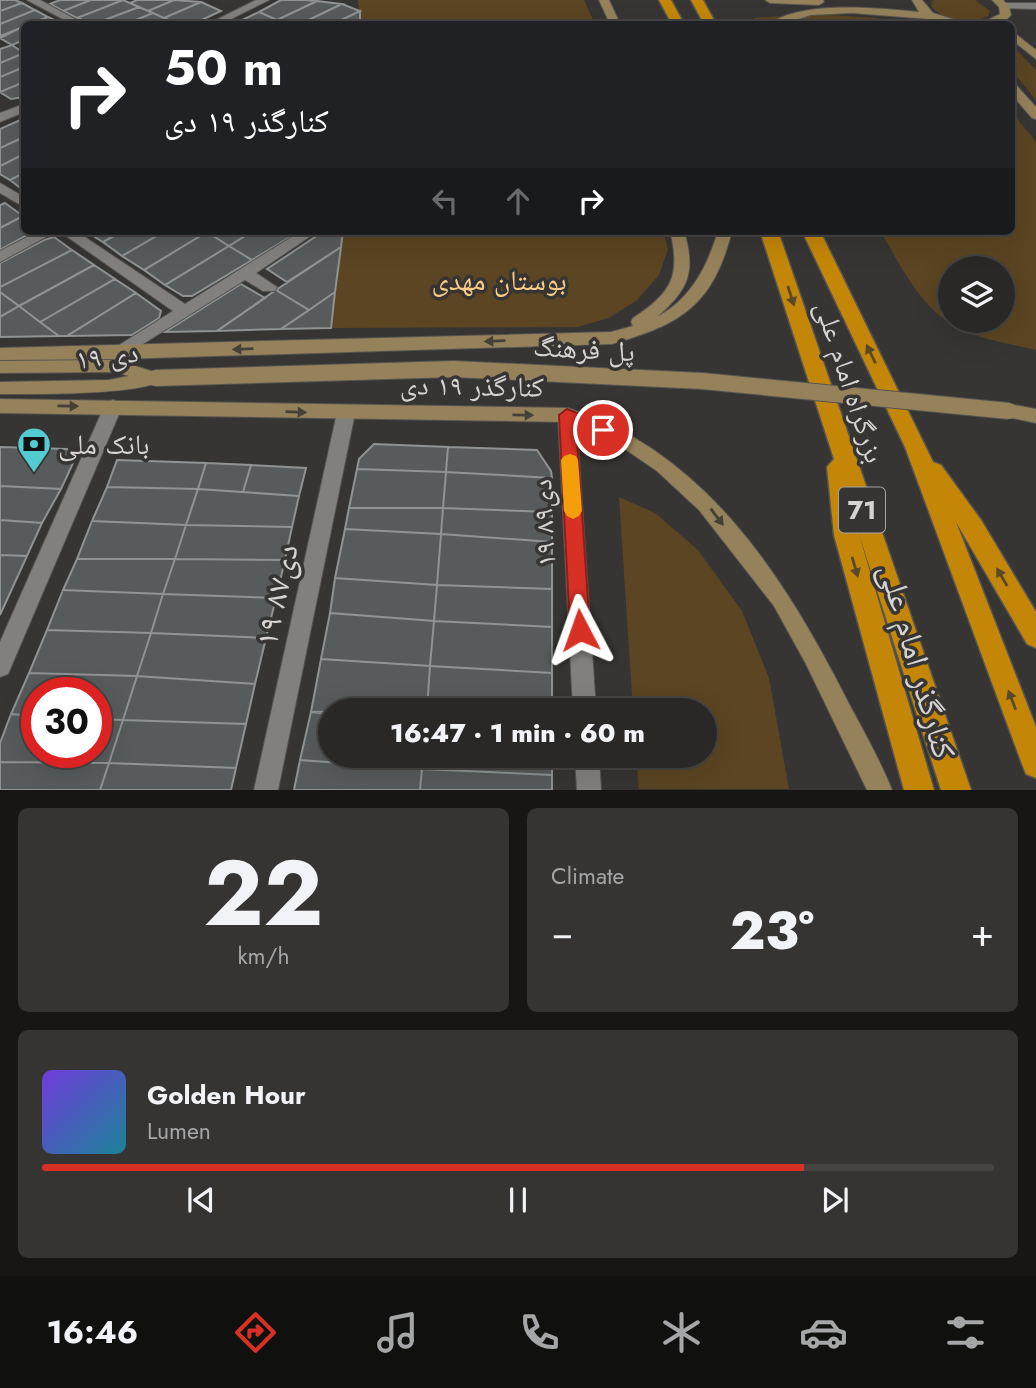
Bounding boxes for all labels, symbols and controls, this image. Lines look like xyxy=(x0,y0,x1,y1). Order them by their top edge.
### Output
text: 50 m xyxy=(164,33,283,103)
icon: right xyxy=(49,49,140,140)
text: کنارگذر ۱۹ دی xyxy=(164,98,329,144)
icon: left xyxy=(426,182,464,220)
icon: ahead xyxy=(499,182,537,220)
icon: right xyxy=(572,182,610,220)
map controls xyxy=(938,256,1015,333)
button: layers xyxy=(938,256,1015,333)
park label: بوستان مهدی xyxy=(431,260,567,301)
one-way arrow xyxy=(786,285,797,306)
street label: بزرگراه امام علی xyxy=(805,296,895,468)
street label: پل فرهنگ xyxy=(532,326,636,372)
street label: ۱۹ دی xyxy=(74,332,140,380)
one-way arrow xyxy=(484,336,506,347)
one-way arrow xyxy=(232,344,254,355)
one-way arrow xyxy=(865,344,876,364)
street label: کنارگذر ۱۹ دی xyxy=(400,364,545,408)
one-way arrow xyxy=(57,400,79,412)
pin xyxy=(573,400,633,460)
one-way arrow xyxy=(285,406,307,417)
one-way arrow xyxy=(512,409,534,421)
icon: arrive xyxy=(584,411,622,449)
place label: بانک ملی xyxy=(58,424,149,465)
bank icon: بانک ملی xyxy=(15,425,53,474)
street label: ۱۹ دی۸۹ xyxy=(521,478,567,568)
road number: 71 xyxy=(839,488,885,532)
one-way arrow xyxy=(709,508,723,526)
street label: ۱۹ دی۸۷ xyxy=(242,540,310,650)
one-way arrow xyxy=(850,556,861,578)
street label: کنارگذر امام علی xyxy=(868,558,968,764)
one-way arrow xyxy=(995,567,1008,586)
position arrow xyxy=(543,593,617,667)
speed limit sign: 30 xyxy=(21,677,112,768)
one-way arrow xyxy=(1006,690,1017,711)
text: 16:47 · 1 min · 60 m xyxy=(390,714,645,752)
text: 22 xyxy=(204,828,323,959)
text: Climate xyxy=(551,859,624,893)
text: 23° xyxy=(730,893,814,969)
text: − xyxy=(551,905,573,960)
text: + xyxy=(971,905,994,960)
text: km/h xyxy=(238,939,289,973)
text: Golden Hour xyxy=(147,1076,306,1114)
text: Lumen xyxy=(147,1114,211,1148)
icon: previous xyxy=(182,1181,220,1219)
icon: pause xyxy=(499,1181,537,1219)
icon: next xyxy=(816,1181,854,1219)
icon: directions xyxy=(231,1308,280,1357)
icon: music xyxy=(373,1308,422,1357)
icon: phone xyxy=(515,1308,564,1357)
icon: climate xyxy=(657,1308,706,1357)
icon: car xyxy=(799,1308,848,1357)
icon: filters xyxy=(941,1308,990,1357)
text: 16:46 xyxy=(46,1309,138,1355)

